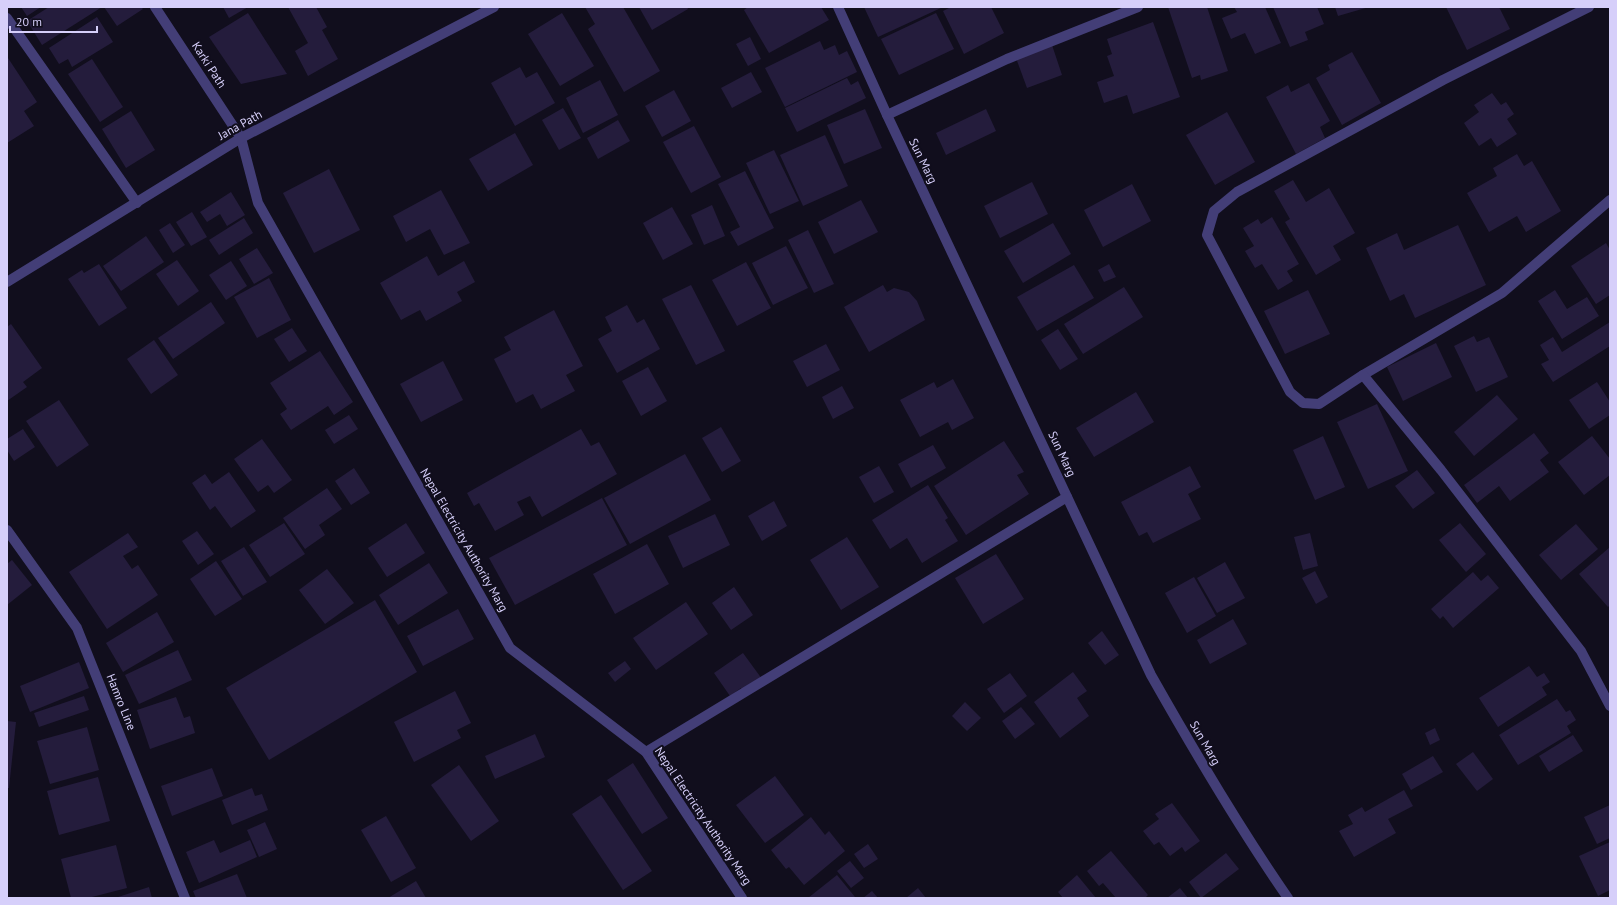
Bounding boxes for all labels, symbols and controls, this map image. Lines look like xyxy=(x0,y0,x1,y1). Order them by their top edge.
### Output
scale bar xyxy=(10,8,97,34)
text: 20 m xyxy=(16,14,42,29)
street label: Karki Path xyxy=(189,39,230,91)
street label: Jana Path xyxy=(214,106,264,143)
street label: Sun Marg xyxy=(906,136,941,186)
street label: Sun Marg xyxy=(1045,429,1080,479)
street label: Nepal Electricity Authority Marg xyxy=(417,465,512,614)
street label: Hamro Line xyxy=(103,671,140,732)
street label: Sun Marg xyxy=(1187,718,1224,768)
street label: Nepal Electricity Authority Marg xyxy=(652,744,755,887)

